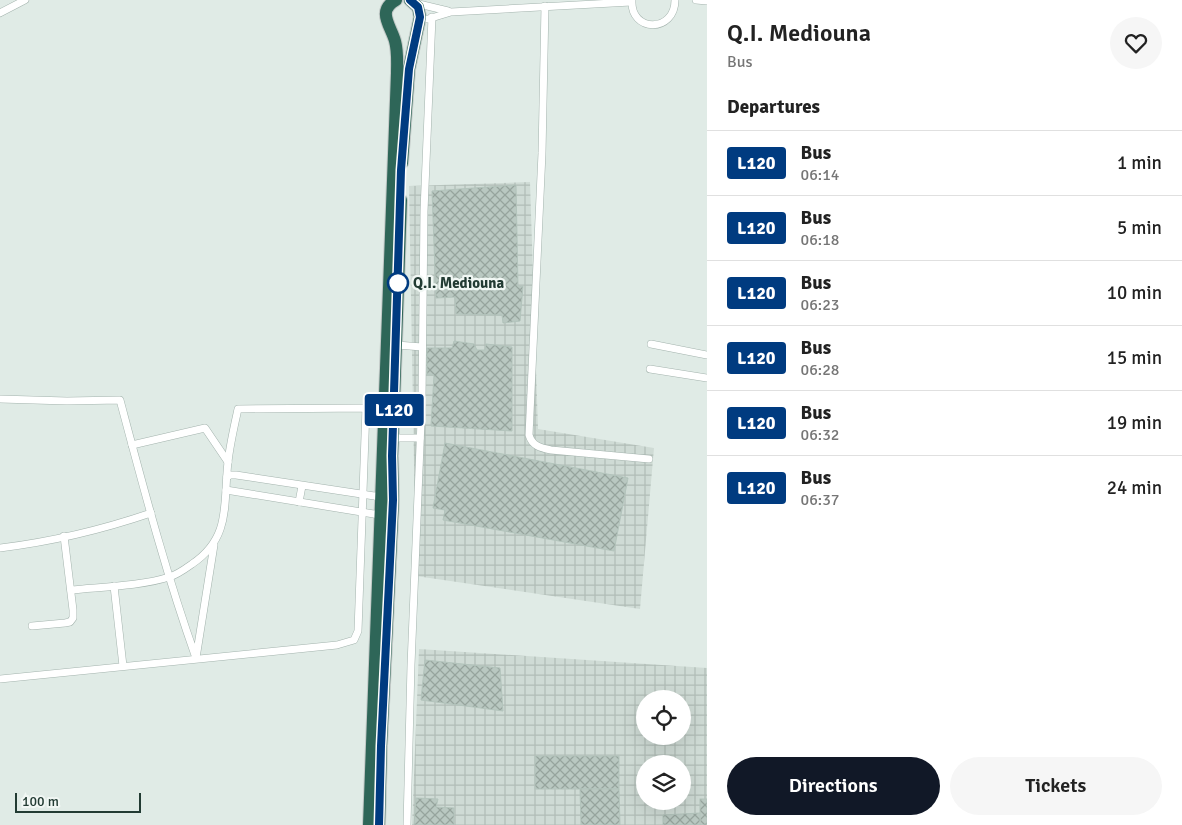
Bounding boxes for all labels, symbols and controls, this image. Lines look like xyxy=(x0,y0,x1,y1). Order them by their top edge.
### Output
button: heart xyxy=(1110,17,1162,69)
text: Q.I. Mediouna xyxy=(727,18,871,48)
text: Bus xyxy=(727,52,752,72)
text: Departures xyxy=(727,95,820,119)
text: Bus xyxy=(801,141,831,165)
text: 1 min xyxy=(1117,151,1162,175)
text: L120 xyxy=(737,152,776,174)
text: 06:14 xyxy=(801,165,839,185)
text: Bus xyxy=(801,206,831,230)
text: 5 min xyxy=(1117,216,1162,240)
text: L120 xyxy=(737,217,776,239)
text: 06:18 xyxy=(801,230,839,250)
text: Bus xyxy=(801,271,831,295)
marker: Q.I. Mediouna xyxy=(387,272,409,294)
place label: Q.I. Mediouna xyxy=(413,274,504,292)
text: 10 min xyxy=(1107,281,1162,305)
text: L120 xyxy=(737,282,776,304)
text: 06:23 xyxy=(801,295,839,315)
text: Bus xyxy=(801,336,831,360)
text: 15 min xyxy=(1107,346,1162,370)
text: L120 xyxy=(737,347,776,369)
text: 06:28 xyxy=(801,360,839,380)
line badge: L120 xyxy=(359,394,429,426)
text: L120 xyxy=(375,399,413,421)
text: Bus xyxy=(801,401,831,425)
text: 19 min xyxy=(1107,411,1162,435)
text: L120 xyxy=(737,412,776,434)
text: 06:32 xyxy=(801,425,839,445)
text: Bus xyxy=(801,466,831,490)
text: 24 min xyxy=(1107,476,1162,500)
text: L120 xyxy=(737,477,776,499)
text: 06:37 xyxy=(801,490,839,510)
map controls xyxy=(636,690,691,810)
button: locate xyxy=(636,690,691,745)
button: layers xyxy=(636,755,691,810)
button: Directions xyxy=(727,757,940,815)
button: Tickets xyxy=(950,757,1162,815)
scale bar xyxy=(15,790,141,813)
text: 100 m xyxy=(22,793,59,810)

